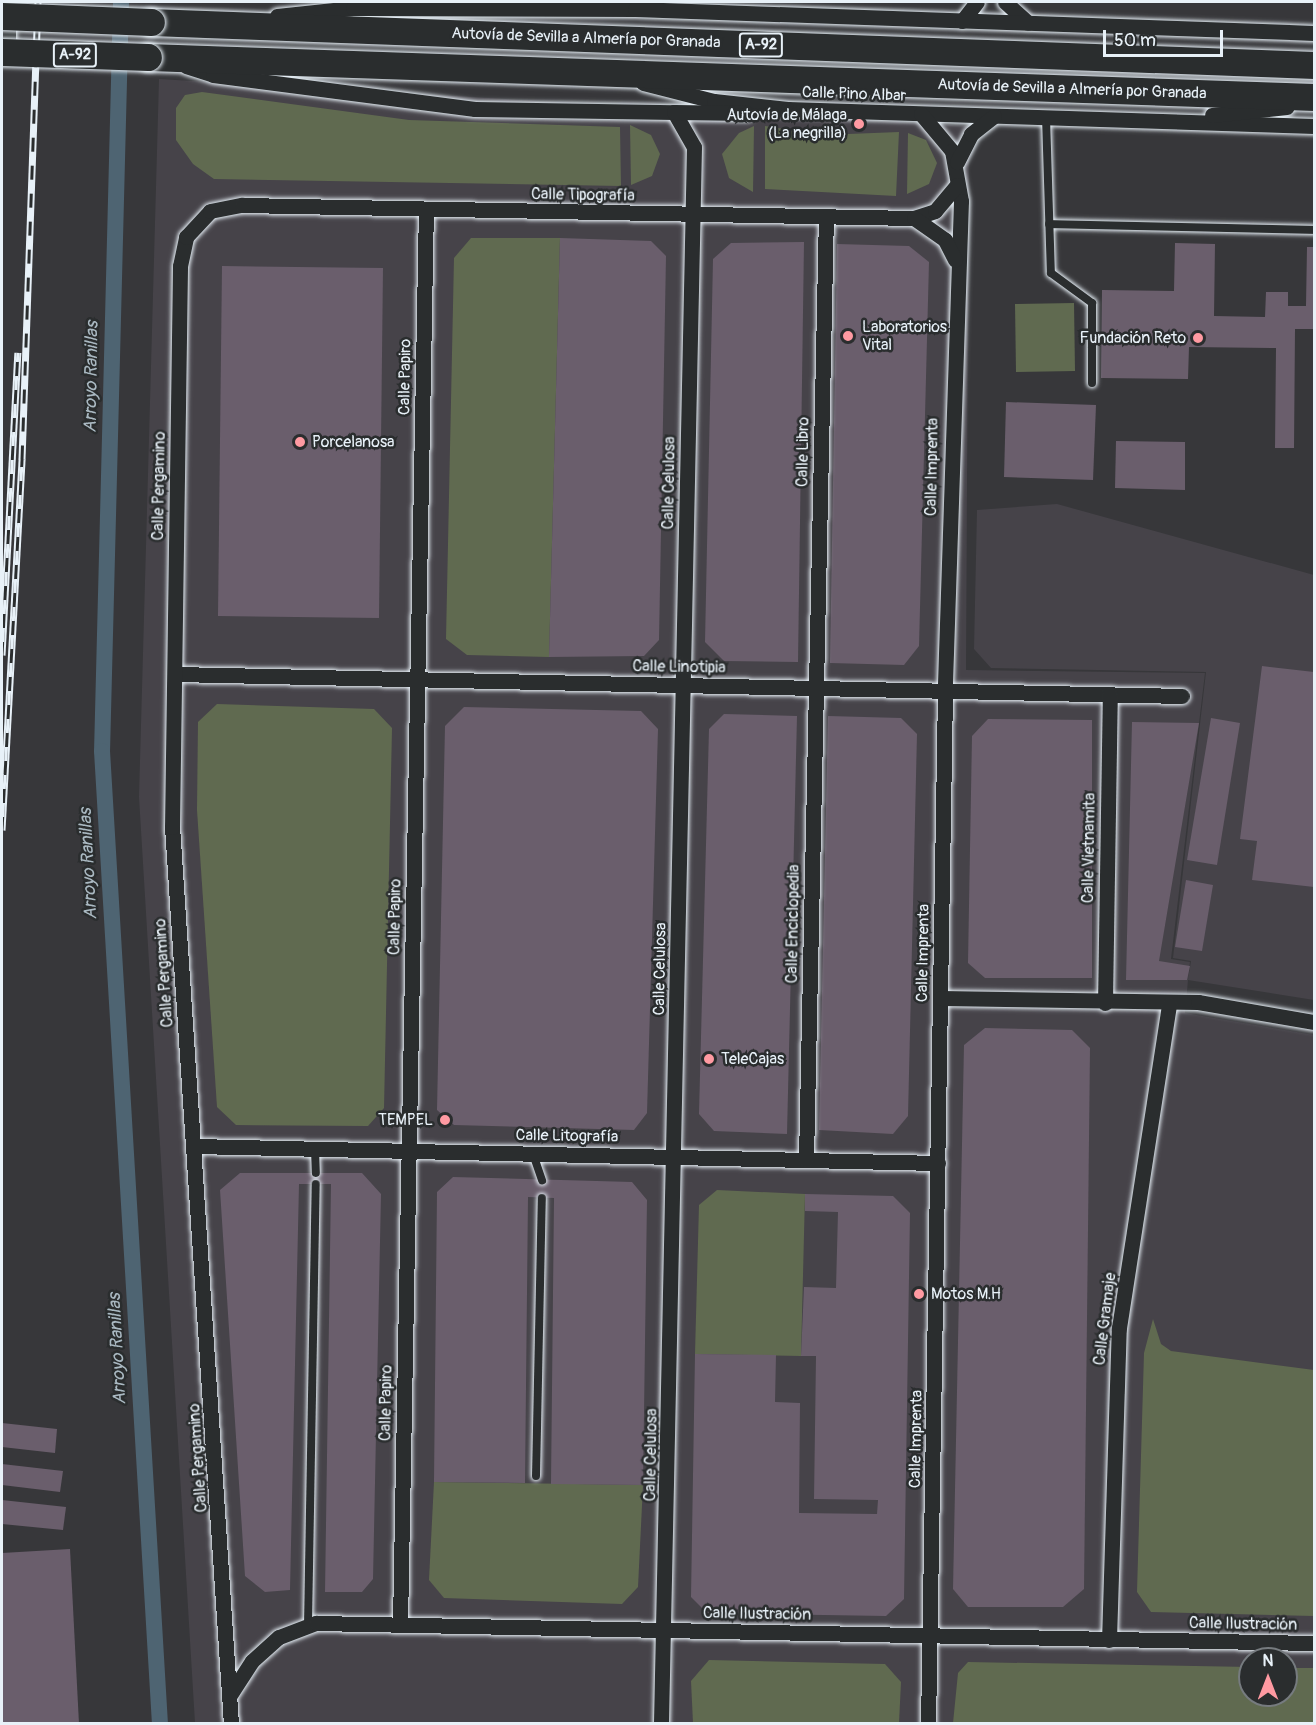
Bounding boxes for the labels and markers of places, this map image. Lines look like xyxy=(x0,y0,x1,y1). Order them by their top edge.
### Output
place label: Autovía de Málaga (La negrilla) xyxy=(726,105,847,143)
marker: Autovía de Málaga (La negrilla) xyxy=(852,117,866,131)
place label: Laboratorios Vital xyxy=(862,317,947,355)
marker: Laboratorios Vital xyxy=(839,327,857,345)
place label: Fundación Reto xyxy=(1080,328,1186,348)
marker: Fundación Reto xyxy=(1191,331,1205,345)
place label: Porcelanosa xyxy=(312,432,394,452)
marker: Porcelanosa xyxy=(293,435,307,449)
place label: TeleCajas xyxy=(721,1049,784,1069)
marker: TeleCajas xyxy=(702,1052,716,1066)
place label: TEMPEL xyxy=(378,1110,433,1130)
marker: TEMPEL xyxy=(438,1113,452,1127)
place label: Motos M.H xyxy=(931,1284,1001,1304)
marker: Motos M.H xyxy=(912,1287,926,1301)

